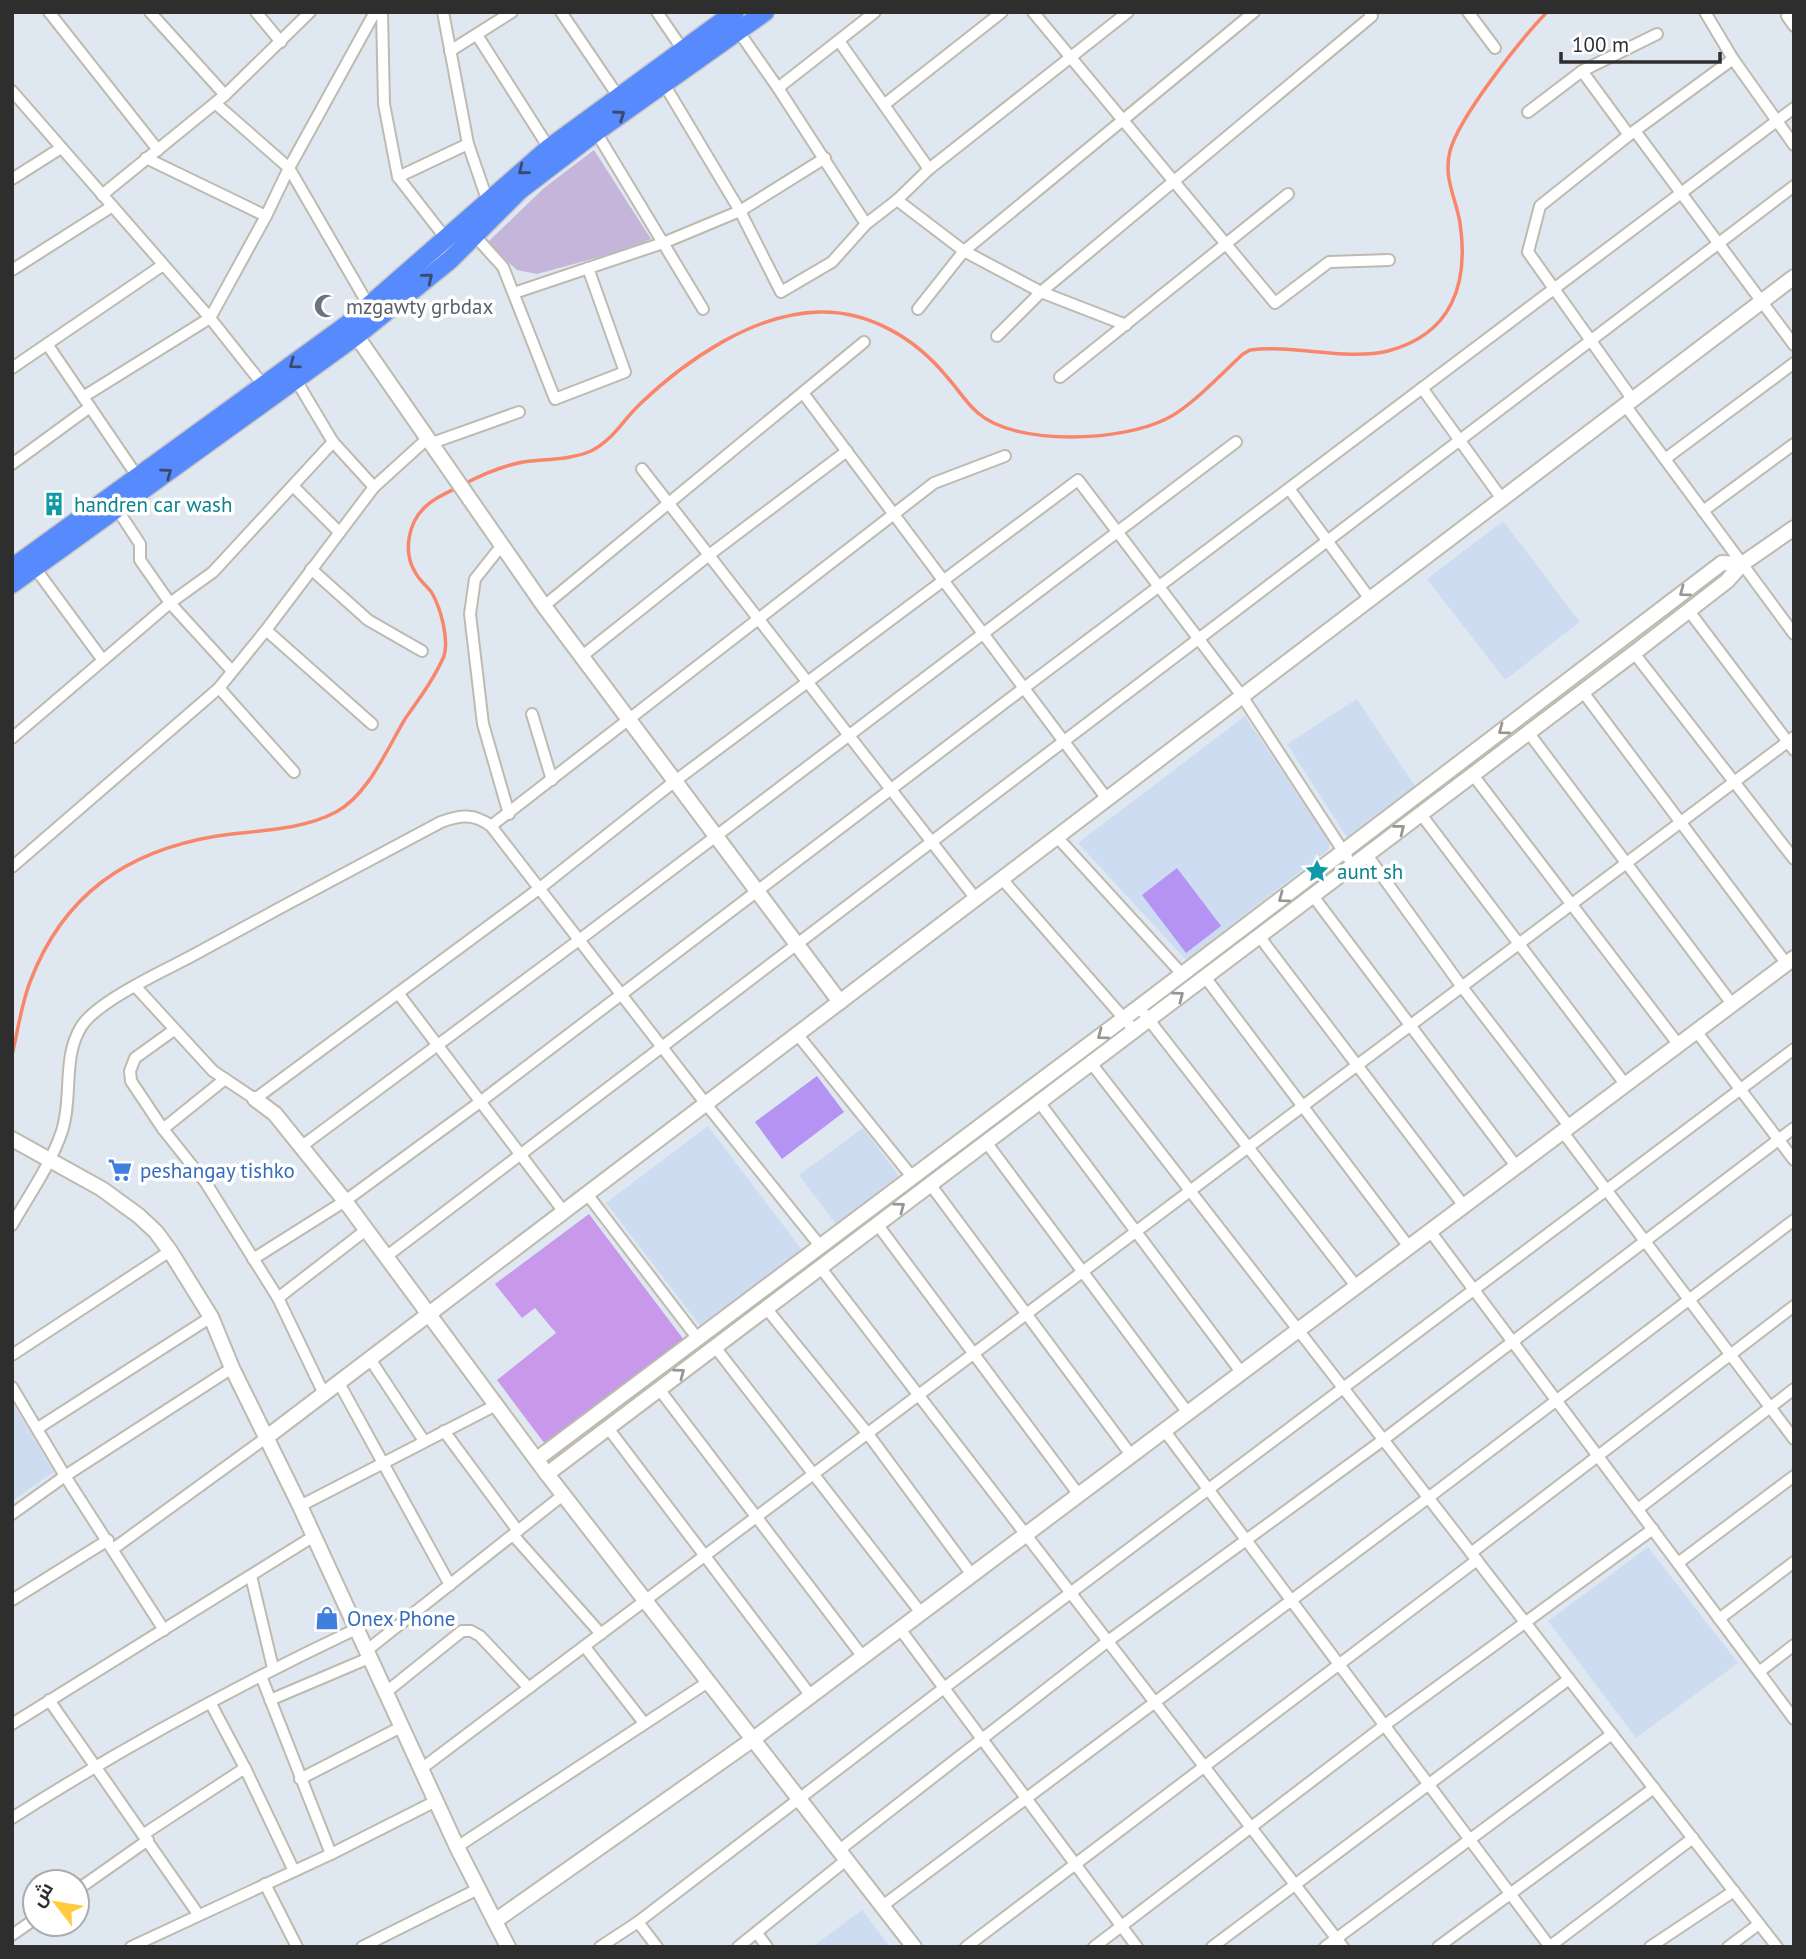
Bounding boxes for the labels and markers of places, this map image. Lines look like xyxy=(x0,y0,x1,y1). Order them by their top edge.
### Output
mosque icon: mzgawty grbdax xyxy=(312,292,340,320)
place label: mzgawty grbdax xyxy=(346,293,493,320)
building icon: handren car wash xyxy=(40,490,68,518)
place label: handren car wash xyxy=(74,491,232,518)
place icon: aunt sh xyxy=(1303,857,1331,885)
place label: aunt sh xyxy=(1337,858,1403,885)
supermarket icon: peshangay tishko xyxy=(106,1156,134,1184)
place label: peshangay tishko xyxy=(140,1157,295,1184)
shop icon: Onex Phone xyxy=(313,1604,341,1632)
place label: Onex Phone xyxy=(347,1605,455,1632)

